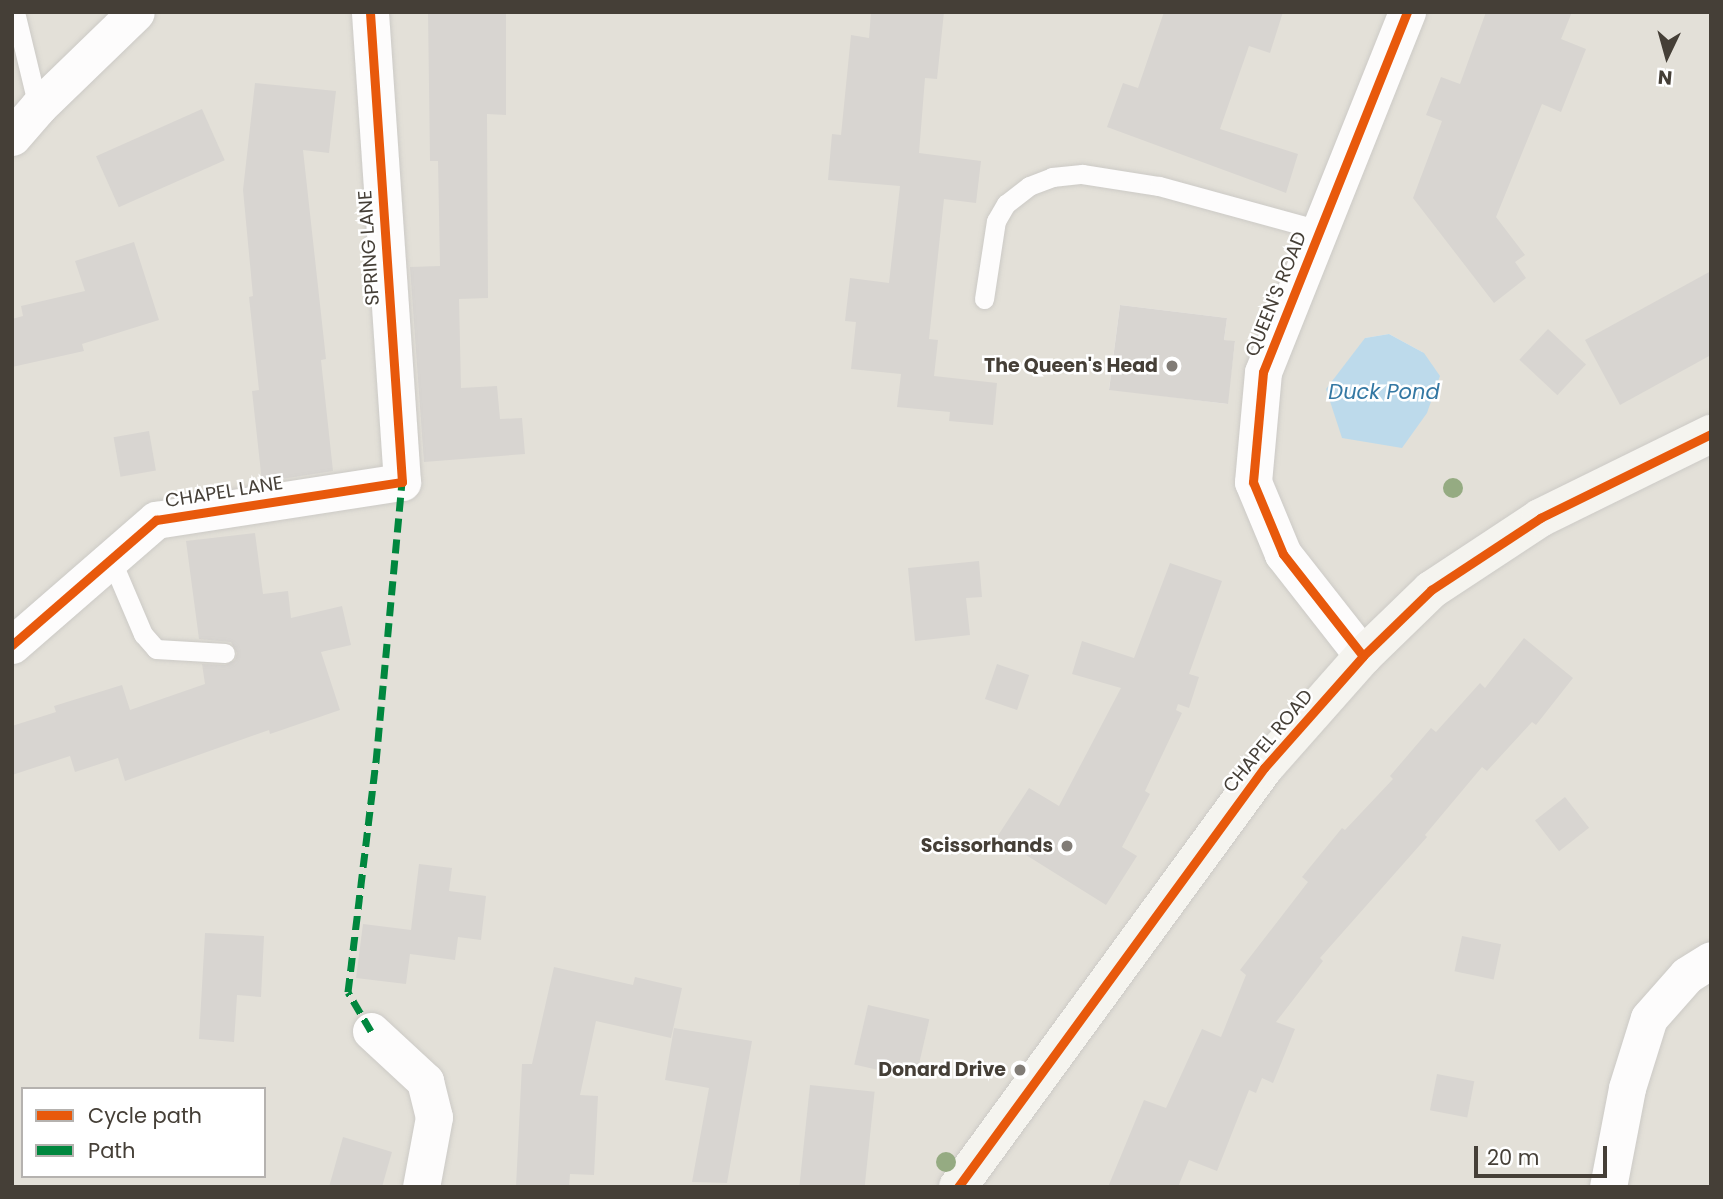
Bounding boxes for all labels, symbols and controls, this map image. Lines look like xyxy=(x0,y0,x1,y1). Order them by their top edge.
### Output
north arrow xyxy=(1632,21,1702,91)
text: N xyxy=(1657,63,1673,91)
street label: SPRING LANE xyxy=(354,189,384,307)
street label: QUEEN'S ROAD xyxy=(1241,228,1311,360)
place label: The Queen's Head xyxy=(984,355,1158,377)
marker: The Queen's Head xyxy=(1164,358,1180,374)
water label: Duck Pond xyxy=(1328,379,1440,405)
street label: CHAPEL LANE xyxy=(164,471,284,513)
street label: CHAPEL ROAD xyxy=(1218,685,1318,797)
place label: Scissorhands xyxy=(921,835,1053,857)
marker: Scissorhands xyxy=(1059,838,1075,854)
place label: Donard Drive xyxy=(878,1059,1006,1081)
marker: Donard Drive xyxy=(1012,1062,1028,1078)
legend xyxy=(21,1087,266,1178)
text: Cycle path xyxy=(88,1101,202,1130)
scale bar xyxy=(1478,1132,1611,1176)
text: Path xyxy=(88,1136,135,1165)
text: 20 m xyxy=(1487,1143,1540,1172)

